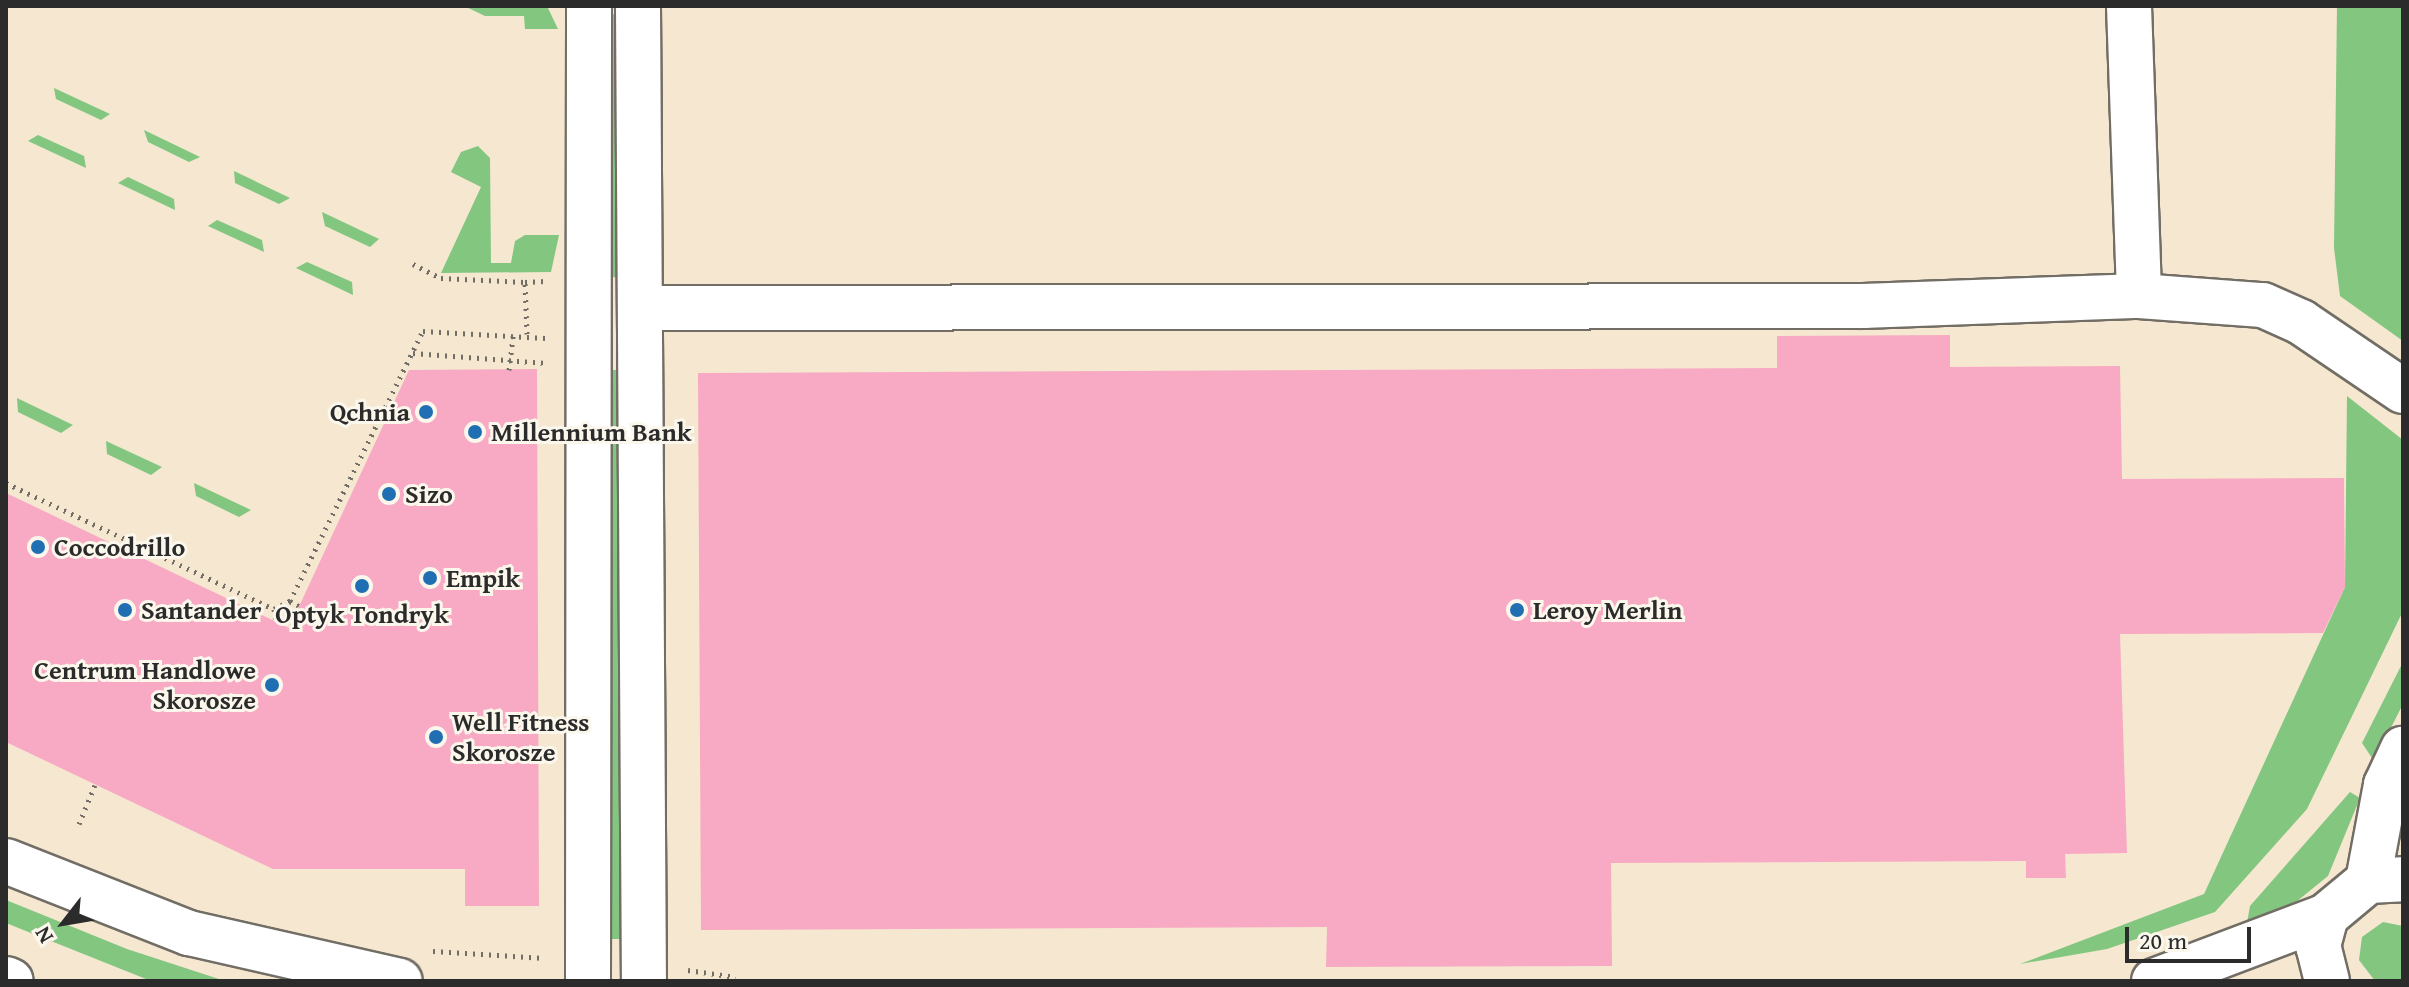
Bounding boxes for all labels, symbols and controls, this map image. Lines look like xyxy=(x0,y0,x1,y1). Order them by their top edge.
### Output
place label: Qchnia xyxy=(330,396,410,428)
marker: Qchnia xyxy=(417,403,435,421)
place label: Millennium Bank xyxy=(491,416,692,448)
marker: Millennium Bank xyxy=(466,423,484,441)
place label: Sizo xyxy=(405,478,453,510)
marker: Sizo xyxy=(380,485,398,503)
place label: Coccodrillo xyxy=(54,531,185,563)
marker: Coccodrillo xyxy=(29,538,47,556)
place label: Empik xyxy=(446,562,520,594)
marker: Empik xyxy=(421,569,439,587)
marker: Optyk Tondryk xyxy=(353,577,371,595)
place label: Santander xyxy=(141,594,262,626)
place label: Leroy Merlin xyxy=(1533,594,1682,626)
place label: Optyk Tondryk xyxy=(275,598,449,630)
marker: Santander xyxy=(116,601,134,619)
marker: Leroy Merlin xyxy=(1508,601,1526,619)
place label: Centrum Handlowe Skorosze xyxy=(34,654,256,716)
marker: Centrum Handlowe Skorosze xyxy=(263,676,281,694)
place label: Well Fitness Skorosze xyxy=(452,706,590,768)
marker: Well Fitness Skorosze xyxy=(427,728,445,746)
north arrow xyxy=(24,883,104,963)
scale bar xyxy=(2129,911,2255,961)
text: N xyxy=(26,921,61,950)
text: 20 m xyxy=(2139,923,2187,958)

